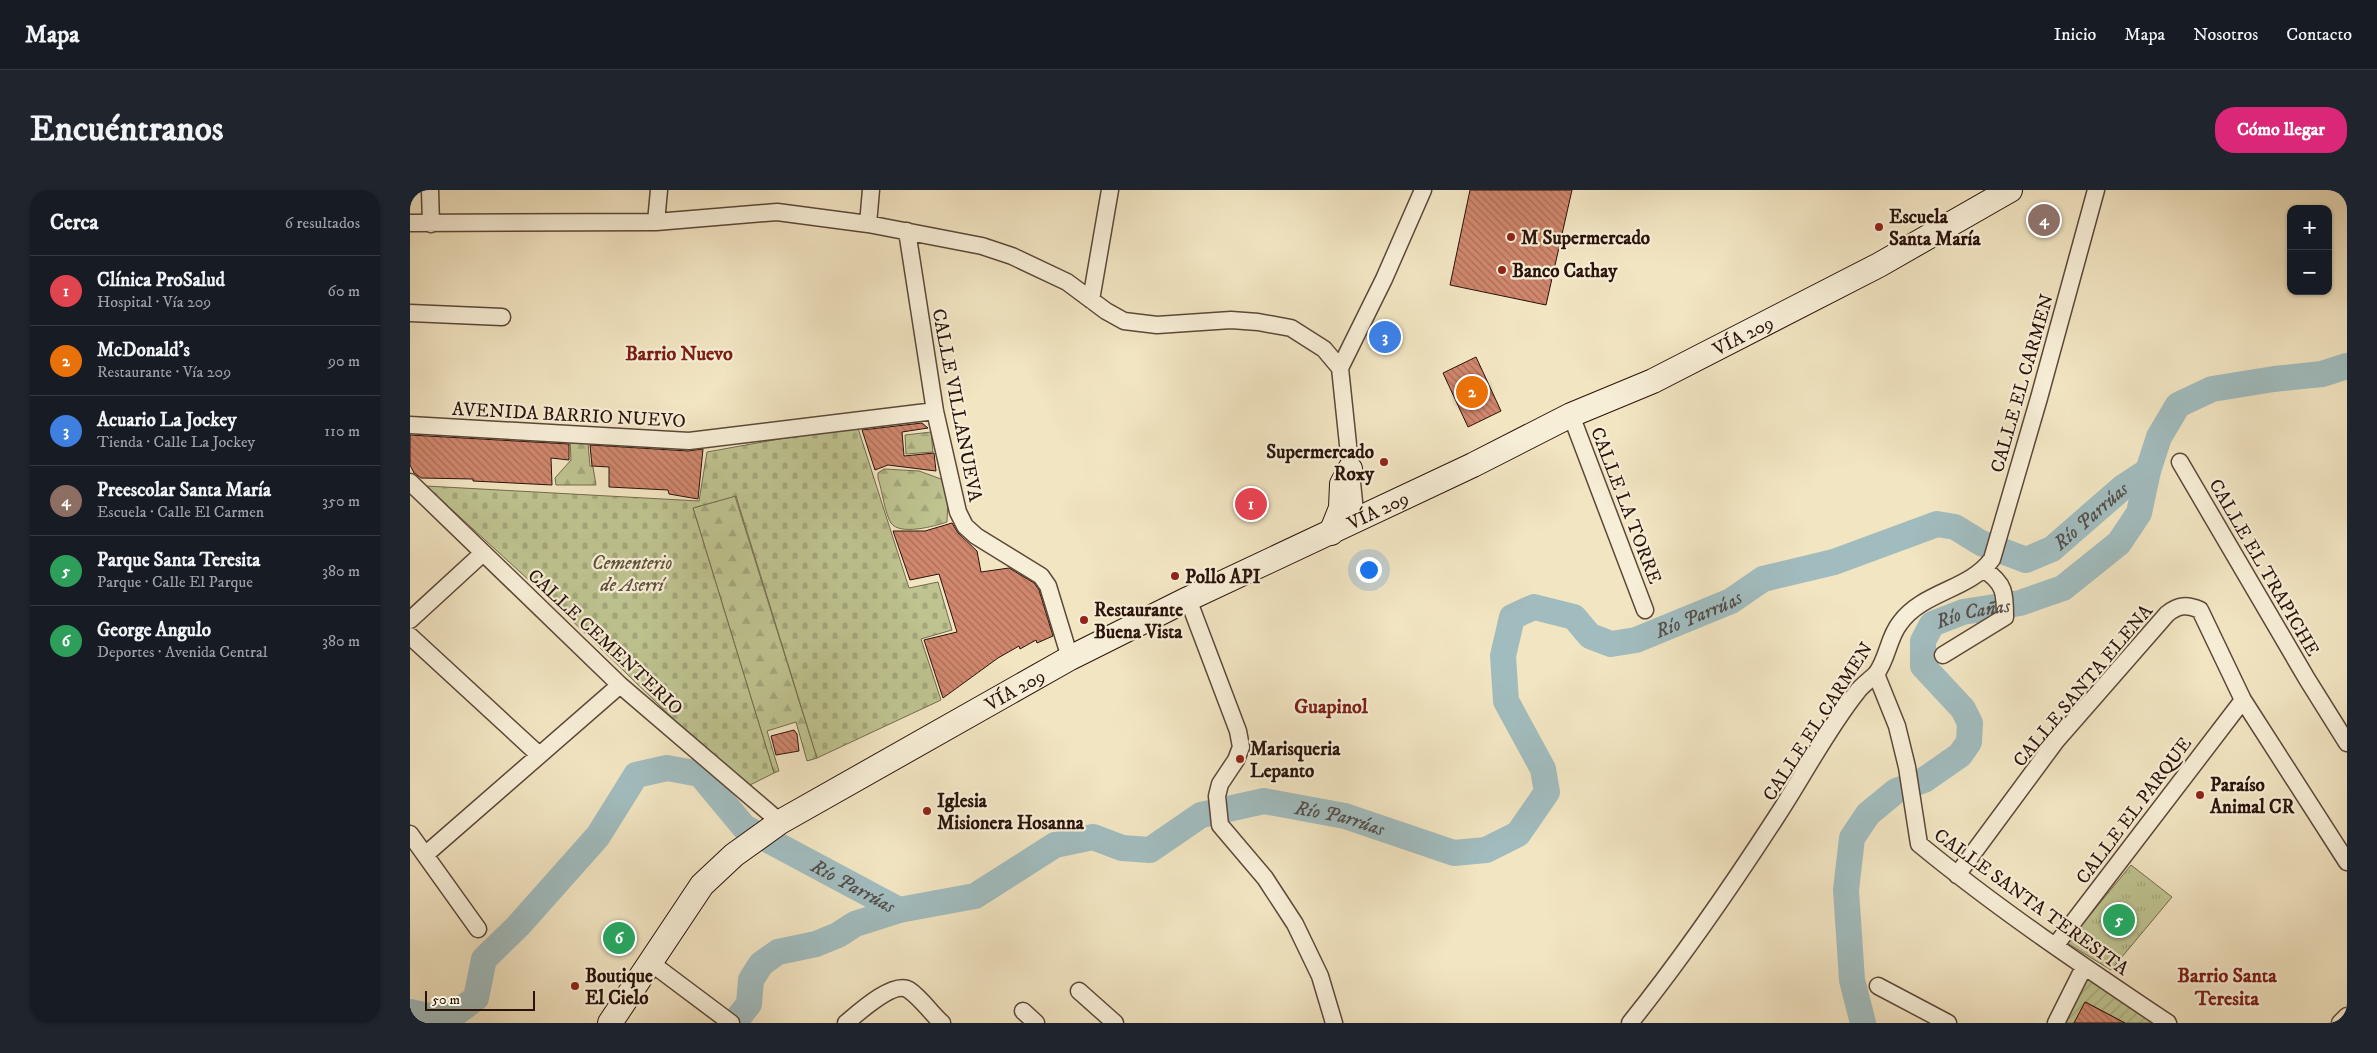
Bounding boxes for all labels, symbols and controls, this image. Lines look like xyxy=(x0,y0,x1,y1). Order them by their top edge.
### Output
text: Mapa xyxy=(25,20,79,50)
text: Inicio xyxy=(2054,24,2096,46)
text: Mapa xyxy=(2124,24,2165,46)
text: Nosotros xyxy=(2193,24,2258,46)
text: Contacto xyxy=(2286,24,2352,46)
button: Cómo llegar xyxy=(2215,107,2347,153)
text: Encuéntranos xyxy=(30,108,224,152)
pin: 4 xyxy=(2028,201,2060,239)
map controls xyxy=(2287,205,2332,295)
button: + xyxy=(2287,205,2332,250)
place label: Escuela Santa María xyxy=(1889,206,1981,251)
text: Cerca xyxy=(50,210,98,236)
text: 6 resultados xyxy=(285,213,360,233)
marker: Escuela Santa María xyxy=(1873,221,1885,233)
place label: M Supermercado xyxy=(1521,227,1650,250)
marker: M Supermercado xyxy=(1505,231,1517,243)
button: − xyxy=(2287,250,2332,295)
place label: Banco Cathay xyxy=(1512,260,1618,283)
marker: Banco Cathay xyxy=(1496,264,1508,276)
text: Clínica ProSalud xyxy=(97,269,225,292)
text: 1 xyxy=(63,281,69,301)
text: 60 m xyxy=(328,281,360,301)
street label: CALLE EL CARMEN xyxy=(1986,291,2059,475)
text: Hospital · Vía 209 xyxy=(97,292,211,312)
street label: CALLE VILLANUEVA xyxy=(926,307,987,505)
street label: VÍA 209 xyxy=(1708,311,1778,362)
pin: 3 xyxy=(1369,318,1401,356)
text: McDonald's xyxy=(97,339,190,362)
district label: Barrio Nuevo xyxy=(625,342,733,367)
text: 2 xyxy=(62,351,70,371)
text: 90 m xyxy=(328,351,360,371)
text: Restaurante · Vía 209 xyxy=(97,362,231,382)
pin: 2 xyxy=(1456,373,1488,411)
street label: AVENIDA BARRIO NUEVO xyxy=(451,398,686,433)
text: Acuario La Jockey xyxy=(97,409,236,432)
text: 3 xyxy=(63,421,69,441)
text: 110 m xyxy=(324,421,360,441)
street label: CALLE LA TORRE xyxy=(1585,424,1666,587)
text: Tienda · Calle La Jockey xyxy=(97,432,255,452)
place label: Supermercado Roxy xyxy=(1266,441,1375,486)
marker: Supermercado Roxy xyxy=(1378,456,1390,468)
street label: CALLE EL TRAPICHE xyxy=(2204,475,2324,660)
water label: Río Parrúas xyxy=(2048,476,2134,557)
text: Preescolar Santa María xyxy=(97,479,271,502)
pin: 1 xyxy=(1235,485,1267,523)
street label: VÍA 209 xyxy=(1343,487,1413,536)
text: 4 xyxy=(61,491,71,511)
text: 350 m xyxy=(322,491,360,511)
text: Escuela · Calle El Carmen xyxy=(97,502,264,522)
text: Parque Santa Teresita xyxy=(97,549,260,572)
park label: Cementerio de Aserrí xyxy=(592,552,672,597)
your location xyxy=(1356,557,1382,583)
text: 5 xyxy=(62,561,70,581)
text: 380 m xyxy=(322,561,360,581)
street label: CALLE CEMENTERIO xyxy=(523,564,687,720)
place label: Pollo API xyxy=(1185,566,1261,589)
marker: Pollo API xyxy=(1169,570,1181,582)
text: Parque · Calle El Parque xyxy=(97,572,253,592)
water label: Río Parrúas xyxy=(1651,585,1748,645)
water label: Río Cañas xyxy=(1931,594,2013,636)
place label: Restaurante Buena Vista xyxy=(1094,599,1183,644)
street label: CALLE SANTA ELENA xyxy=(2008,599,2158,772)
marker: Restaurante Buena Vista xyxy=(1078,614,1090,626)
text: George Angulo xyxy=(97,619,211,642)
text: 6 xyxy=(62,631,70,651)
text: 380 m xyxy=(322,631,360,651)
street label: CALLE EL CARMEN xyxy=(1758,638,1878,806)
text: Deportes · Avenida Central xyxy=(97,642,267,662)
street label: VÍA 209 xyxy=(981,665,1049,717)
district label: Guapinol xyxy=(1294,695,1369,720)
street label: CALLE EL PARQUE xyxy=(2071,733,2197,889)
place label: Marisqueria Lepanto xyxy=(1250,738,1341,783)
marker: Marisqueria Lepanto xyxy=(1234,753,1246,765)
place label: Paraíso Animal CR xyxy=(2209,774,2295,819)
marker: Paraíso Animal CR xyxy=(2194,789,2206,801)
place label: Iglesia Misionera Hosanna xyxy=(937,790,1085,835)
water label: Río Parrúas xyxy=(1292,796,1389,843)
marker: Iglesia Misionera Hosanna xyxy=(921,805,933,817)
street label: CALLE SANTA TERESITA xyxy=(1929,824,2134,981)
water label: Río Parrúas xyxy=(805,854,900,920)
pin: 5 xyxy=(2103,901,2135,939)
pin: 6 xyxy=(603,919,635,957)
district label: Barrio Santa Teresita xyxy=(2177,964,2277,1012)
place label: Boutique El Cielo xyxy=(585,965,653,1010)
marker: Boutique El Cielo xyxy=(569,980,581,992)
scale bar xyxy=(425,988,535,1011)
text: 50 m xyxy=(432,991,460,1009)

